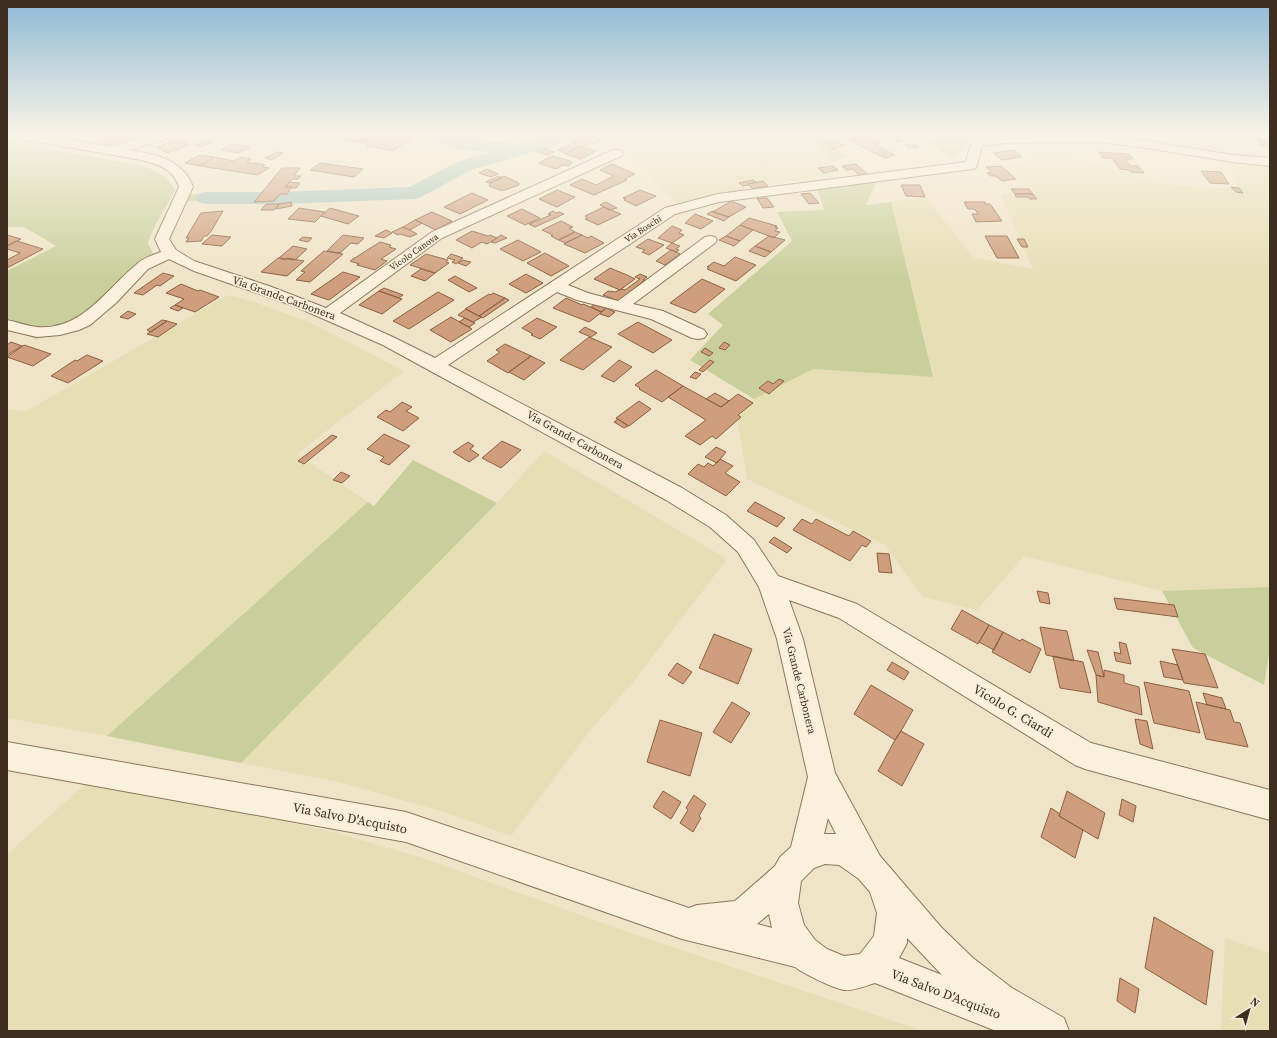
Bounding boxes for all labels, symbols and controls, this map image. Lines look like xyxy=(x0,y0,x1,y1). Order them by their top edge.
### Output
street label: Via Boschi xyxy=(622,212,664,245)
street label: Vicolo Canova xyxy=(387,230,441,273)
street label: Via Grande Carbonera xyxy=(230,272,338,324)
street label: Via Grande Carbonera xyxy=(524,407,627,473)
street label: Via Grande Carbonera xyxy=(779,626,820,736)
street label: Vicolo G. Ciardi xyxy=(970,680,1056,742)
street label: Via Salvo D'Acquisto xyxy=(291,799,409,837)
street label: Via Salvo D'Acquisto xyxy=(889,965,1003,1023)
north arrow xyxy=(1229,990,1269,1030)
text: N xyxy=(1247,994,1262,1011)

